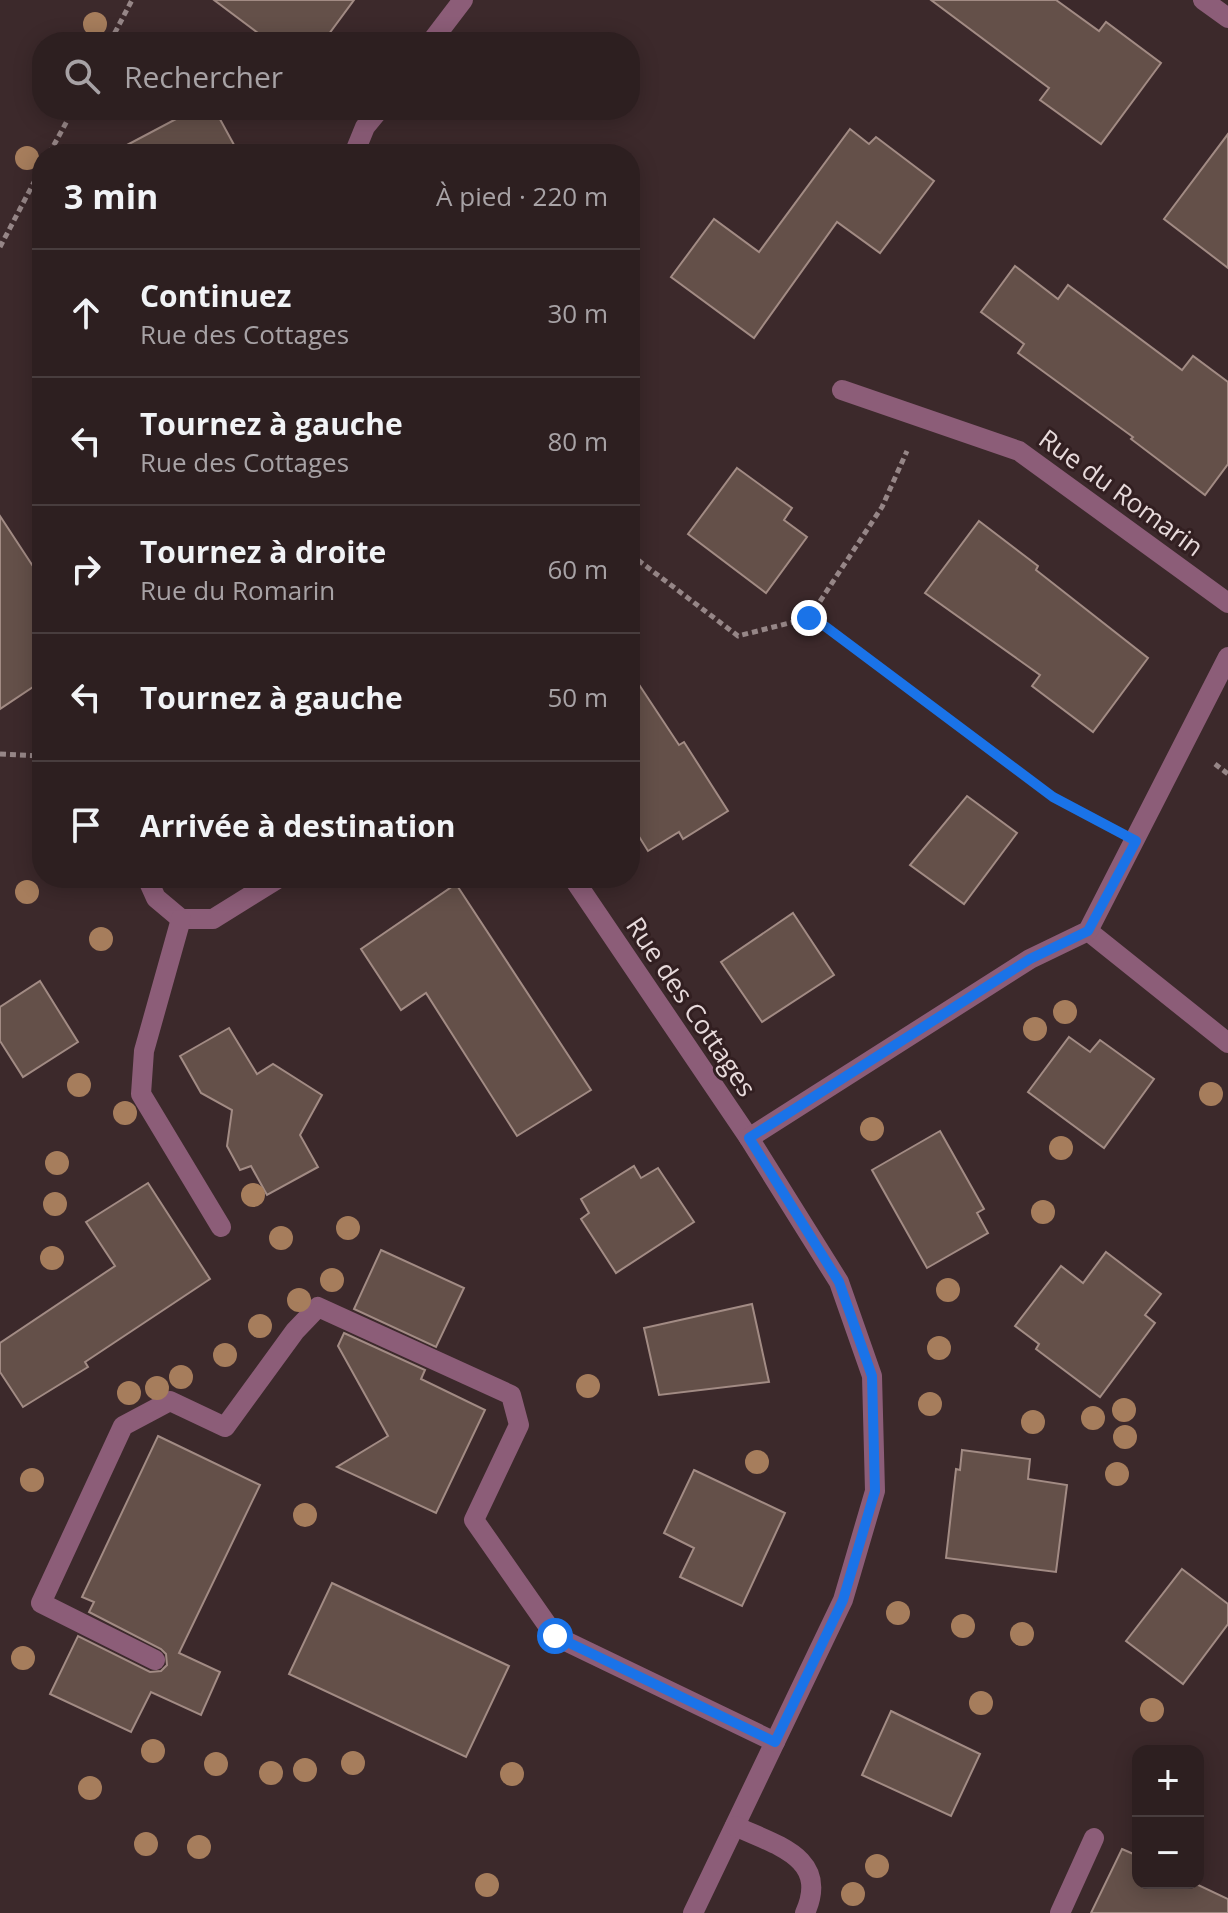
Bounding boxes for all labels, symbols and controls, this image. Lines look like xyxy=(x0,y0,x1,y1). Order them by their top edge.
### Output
search box xyxy=(32,32,640,120)
icon: search xyxy=(60,54,104,98)
text: Rechercher xyxy=(124,56,283,97)
text: 3 min xyxy=(64,173,158,219)
text: À pied · 220 m xyxy=(436,178,608,214)
text: Continuez xyxy=(140,275,291,316)
icon: ahead xyxy=(64,291,108,335)
text: 30 m xyxy=(547,295,608,331)
text: Rue des Cottages xyxy=(140,316,349,352)
text: Tournez à gauche xyxy=(140,403,403,444)
icon: left xyxy=(64,419,108,463)
street label: Rue du Romarin xyxy=(1032,420,1211,564)
text: 80 m xyxy=(547,423,608,459)
text: Rue des Cottages xyxy=(140,444,349,480)
text: Tournez à droite xyxy=(140,531,386,572)
icon: right xyxy=(64,547,108,591)
text: 60 m xyxy=(547,551,608,587)
text: Rue du Romarin xyxy=(140,572,335,608)
route end xyxy=(791,600,827,636)
icon: left xyxy=(64,675,108,719)
text: Tournez à gauche xyxy=(140,677,403,718)
text: 50 m xyxy=(547,679,608,715)
icon: arrive xyxy=(64,803,108,847)
text: Arrivée à destination xyxy=(140,805,455,846)
street label: Rue des Cottages xyxy=(618,910,765,1103)
route start xyxy=(537,1618,573,1654)
map controls xyxy=(1132,1745,1204,1889)
button: + xyxy=(1132,1745,1204,1817)
button: − xyxy=(1132,1817,1204,1889)

